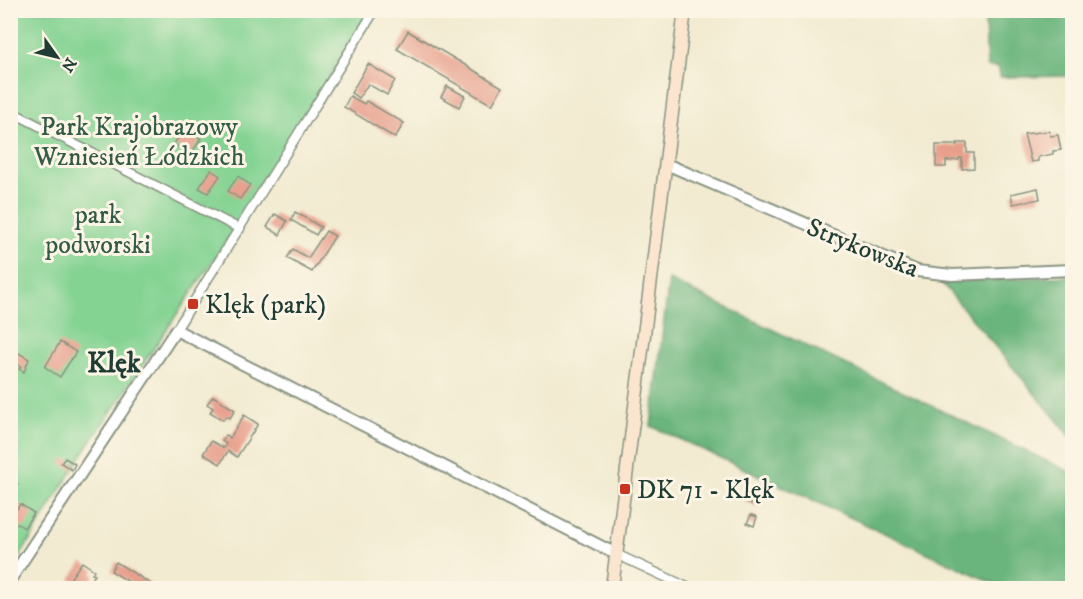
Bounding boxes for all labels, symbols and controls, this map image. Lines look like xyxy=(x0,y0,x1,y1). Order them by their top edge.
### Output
north arrow xyxy=(27,27,87,87)
text: N xyxy=(57,54,81,76)
park label: Park Krajobrazowy Wzniesień Łódzkich xyxy=(33,111,245,174)
park label: park podworski xyxy=(44,199,151,262)
street label: Strykowska xyxy=(802,211,923,286)
place label: Klęk (park) xyxy=(205,289,326,322)
marker: Klęk (park) xyxy=(186,297,200,311)
district label: Klęk xyxy=(87,346,142,381)
place label: DK 71 - Klęk xyxy=(637,474,775,507)
marker: DK 71 - Klęk xyxy=(618,482,632,496)

